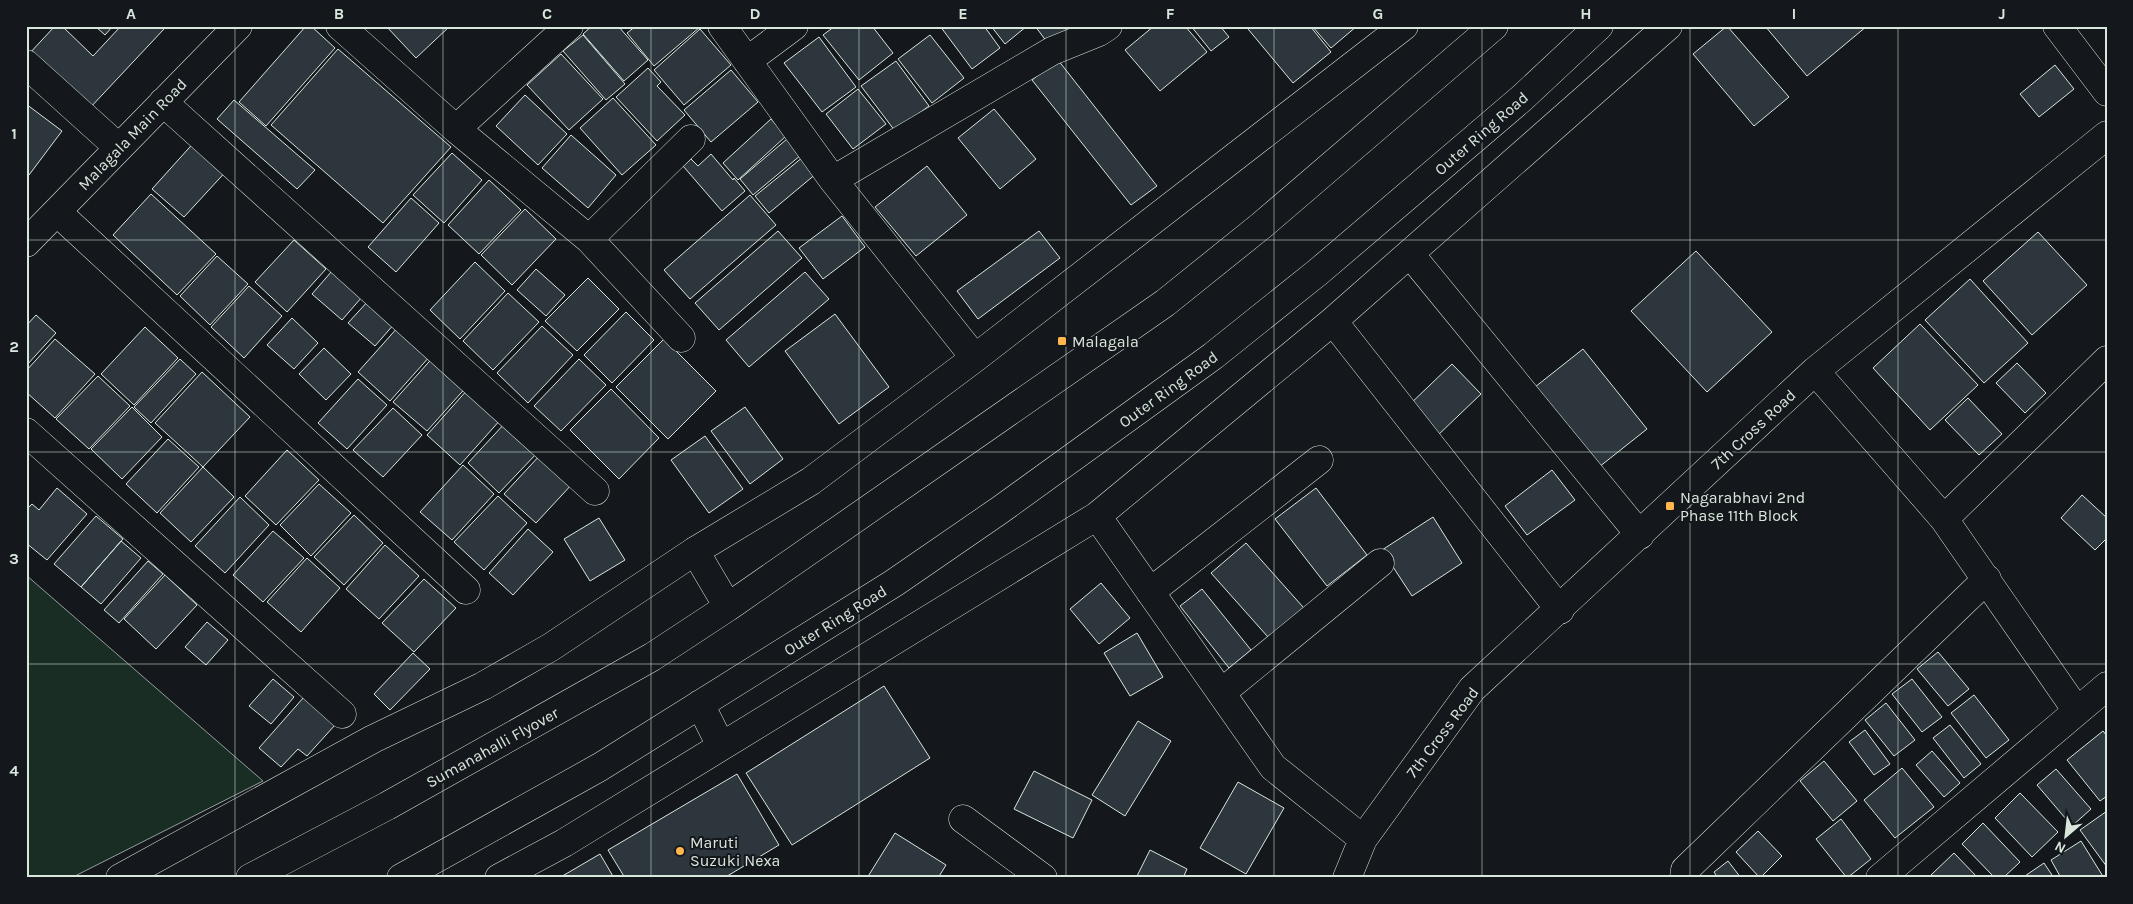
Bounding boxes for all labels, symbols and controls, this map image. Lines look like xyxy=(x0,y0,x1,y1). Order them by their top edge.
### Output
text: A xyxy=(126,4,136,23)
text: B xyxy=(334,4,344,23)
text: C xyxy=(542,4,552,23)
text: D xyxy=(750,4,761,23)
text: E xyxy=(958,4,968,23)
text: F xyxy=(1166,4,1175,23)
text: G xyxy=(1373,4,1383,23)
text: H xyxy=(1580,4,1592,23)
text: I xyxy=(1792,4,1796,23)
text: J xyxy=(1998,4,2006,23)
street label: Malagala Main Road xyxy=(74,75,191,194)
street label: Outer Ring Road xyxy=(1431,88,1532,179)
text: 1 xyxy=(11,124,17,143)
place label: Malagala xyxy=(1072,332,1139,351)
marker: Malagala xyxy=(1056,335,1068,347)
text: 2 xyxy=(9,337,19,356)
street label: Outer Ring Road xyxy=(1115,347,1221,432)
street label: 7th Cross Road xyxy=(1707,385,1800,473)
place label: Nagarabhavi 2nd Phase 11th Block xyxy=(1680,488,1805,525)
marker: Nagarabhavi 2nd Phase 11th Block xyxy=(1664,500,1676,512)
text: 3 xyxy=(9,549,19,568)
street label: Outer Ring Road xyxy=(780,581,890,660)
street label: 7th Cross Road xyxy=(1402,683,1483,781)
street label: Sumanahalli Flyover xyxy=(423,703,562,792)
text: 4 xyxy=(9,761,19,780)
north arrow xyxy=(2040,812,2090,862)
place label: Maruti Suzuki Nexa xyxy=(690,833,780,870)
text: N xyxy=(2052,837,2069,857)
marker: Maruti Suzuki Nexa xyxy=(674,845,686,857)

